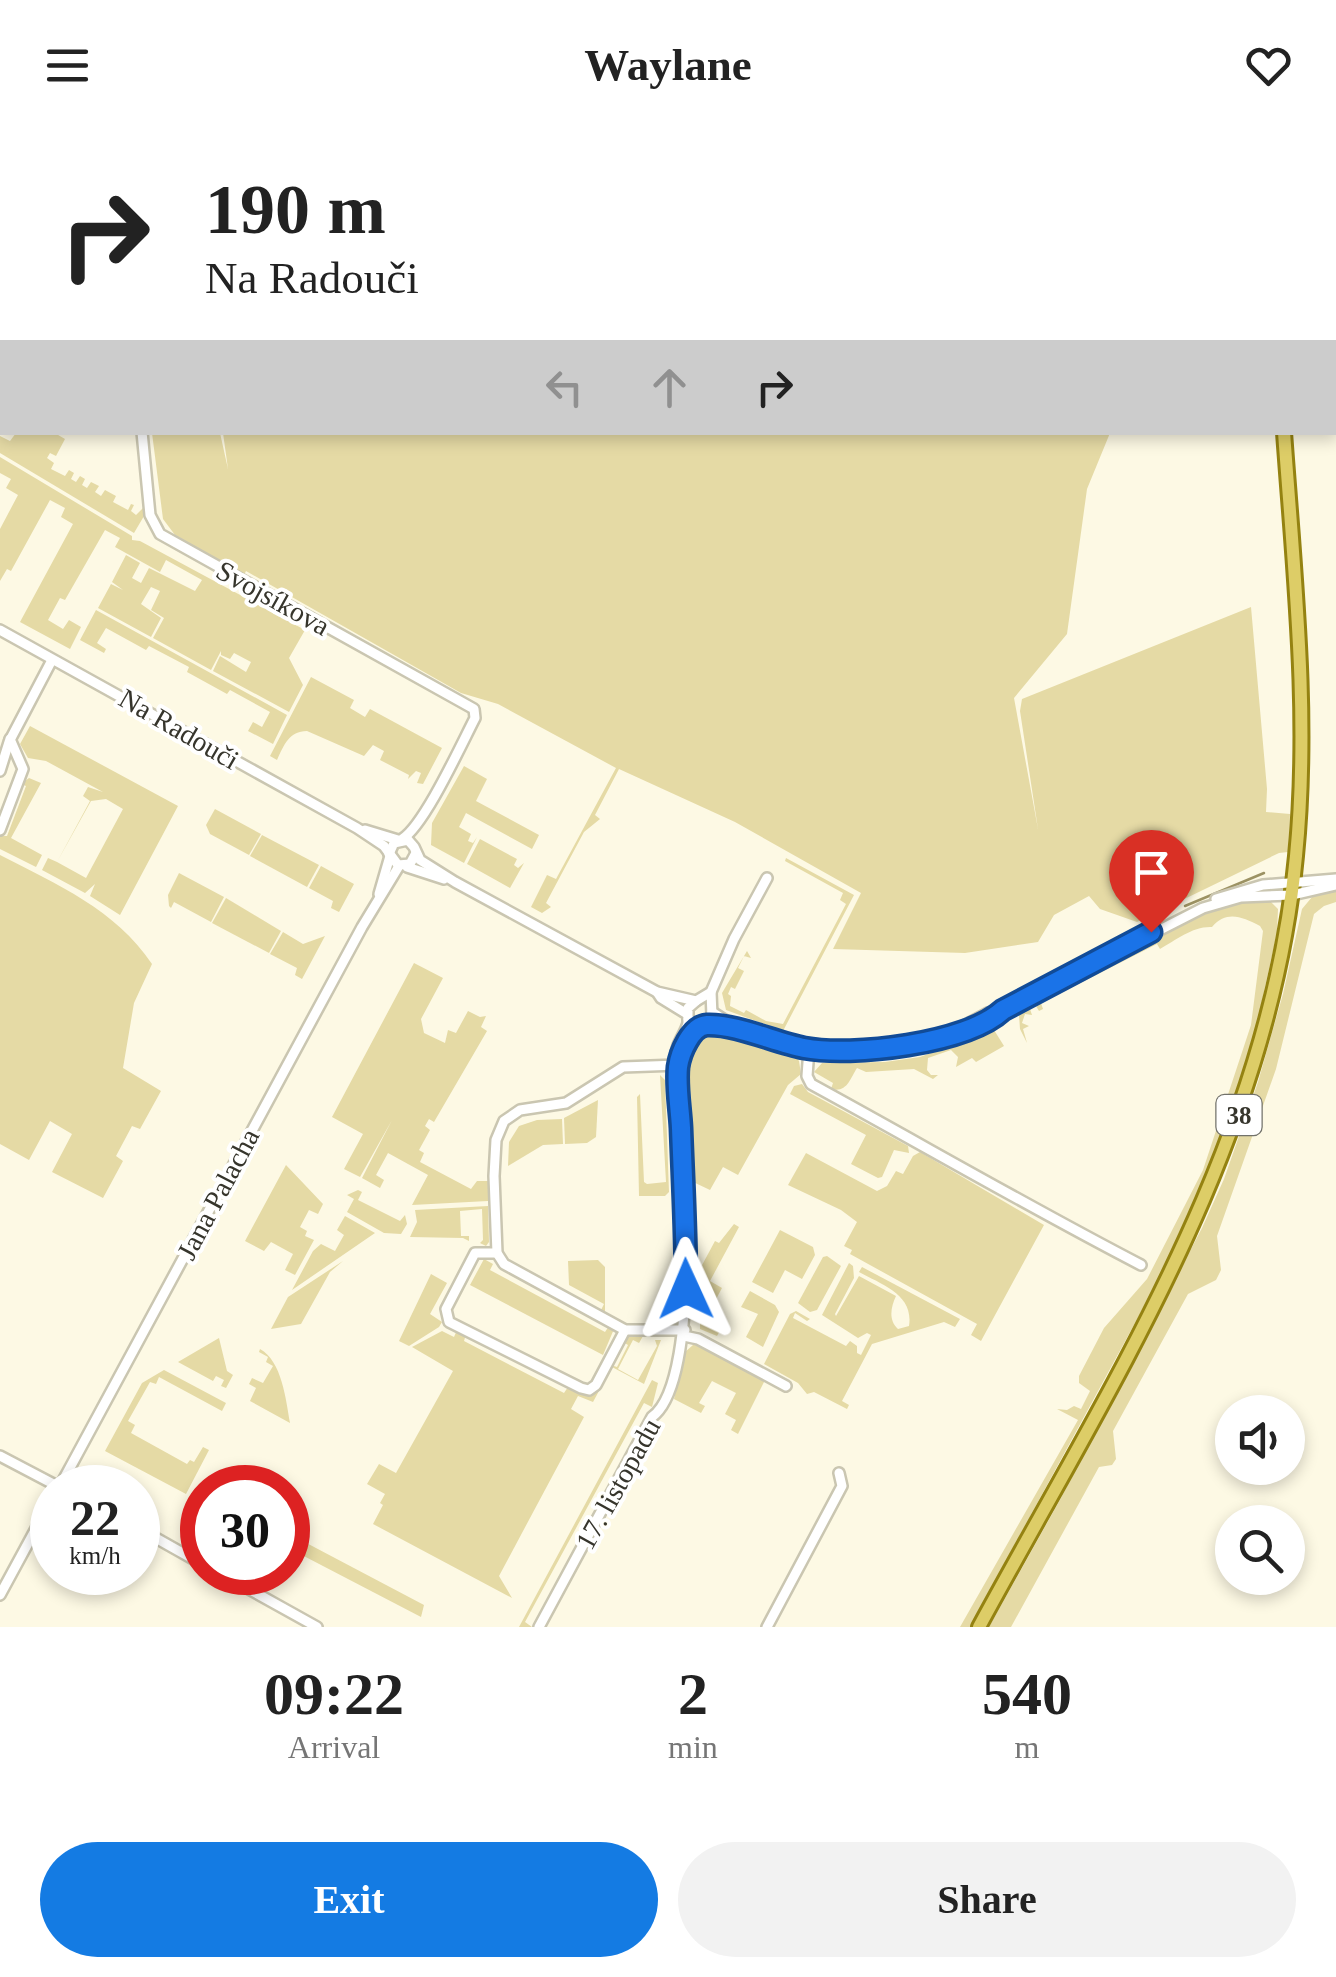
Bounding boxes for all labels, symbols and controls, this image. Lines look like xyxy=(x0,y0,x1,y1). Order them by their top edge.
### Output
icon: menu xyxy=(40,38,95,93)
icon: heart xyxy=(1241,38,1296,93)
text: Waylane xyxy=(584,40,752,90)
icon: right xyxy=(40,170,170,300)
text: 190 m xyxy=(205,171,386,248)
text: Na Radouči xyxy=(205,253,419,303)
icon: left xyxy=(537,360,592,415)
icon: ahead xyxy=(642,360,697,415)
icon: right xyxy=(747,360,802,415)
street label: Svojsíkova xyxy=(211,554,335,642)
street label: Na Radouči xyxy=(114,682,245,776)
pin xyxy=(1109,830,1194,933)
icon: arrive xyxy=(1124,845,1179,900)
road number: 38 xyxy=(1216,1095,1262,1135)
street label: Jana Palacha xyxy=(171,1123,266,1265)
position arrow xyxy=(634,1237,738,1341)
map controls xyxy=(1215,1395,1305,1595)
button: sound xyxy=(1215,1395,1305,1485)
street label: 17. listopadu xyxy=(569,1413,667,1555)
speed limit sign: 30 xyxy=(180,1465,310,1595)
text: 22 xyxy=(70,1490,120,1546)
button: search xyxy=(1215,1505,1305,1595)
text: km/h xyxy=(69,1542,121,1569)
text: 09:22 xyxy=(264,1661,404,1727)
text: 2 xyxy=(678,1661,708,1727)
text: 540 xyxy=(982,1661,1072,1727)
text: Arrival xyxy=(288,1729,380,1765)
text: min xyxy=(668,1729,718,1765)
text: m xyxy=(1014,1729,1039,1765)
button: Exit xyxy=(40,1842,658,1957)
button: Share xyxy=(678,1842,1296,1957)

